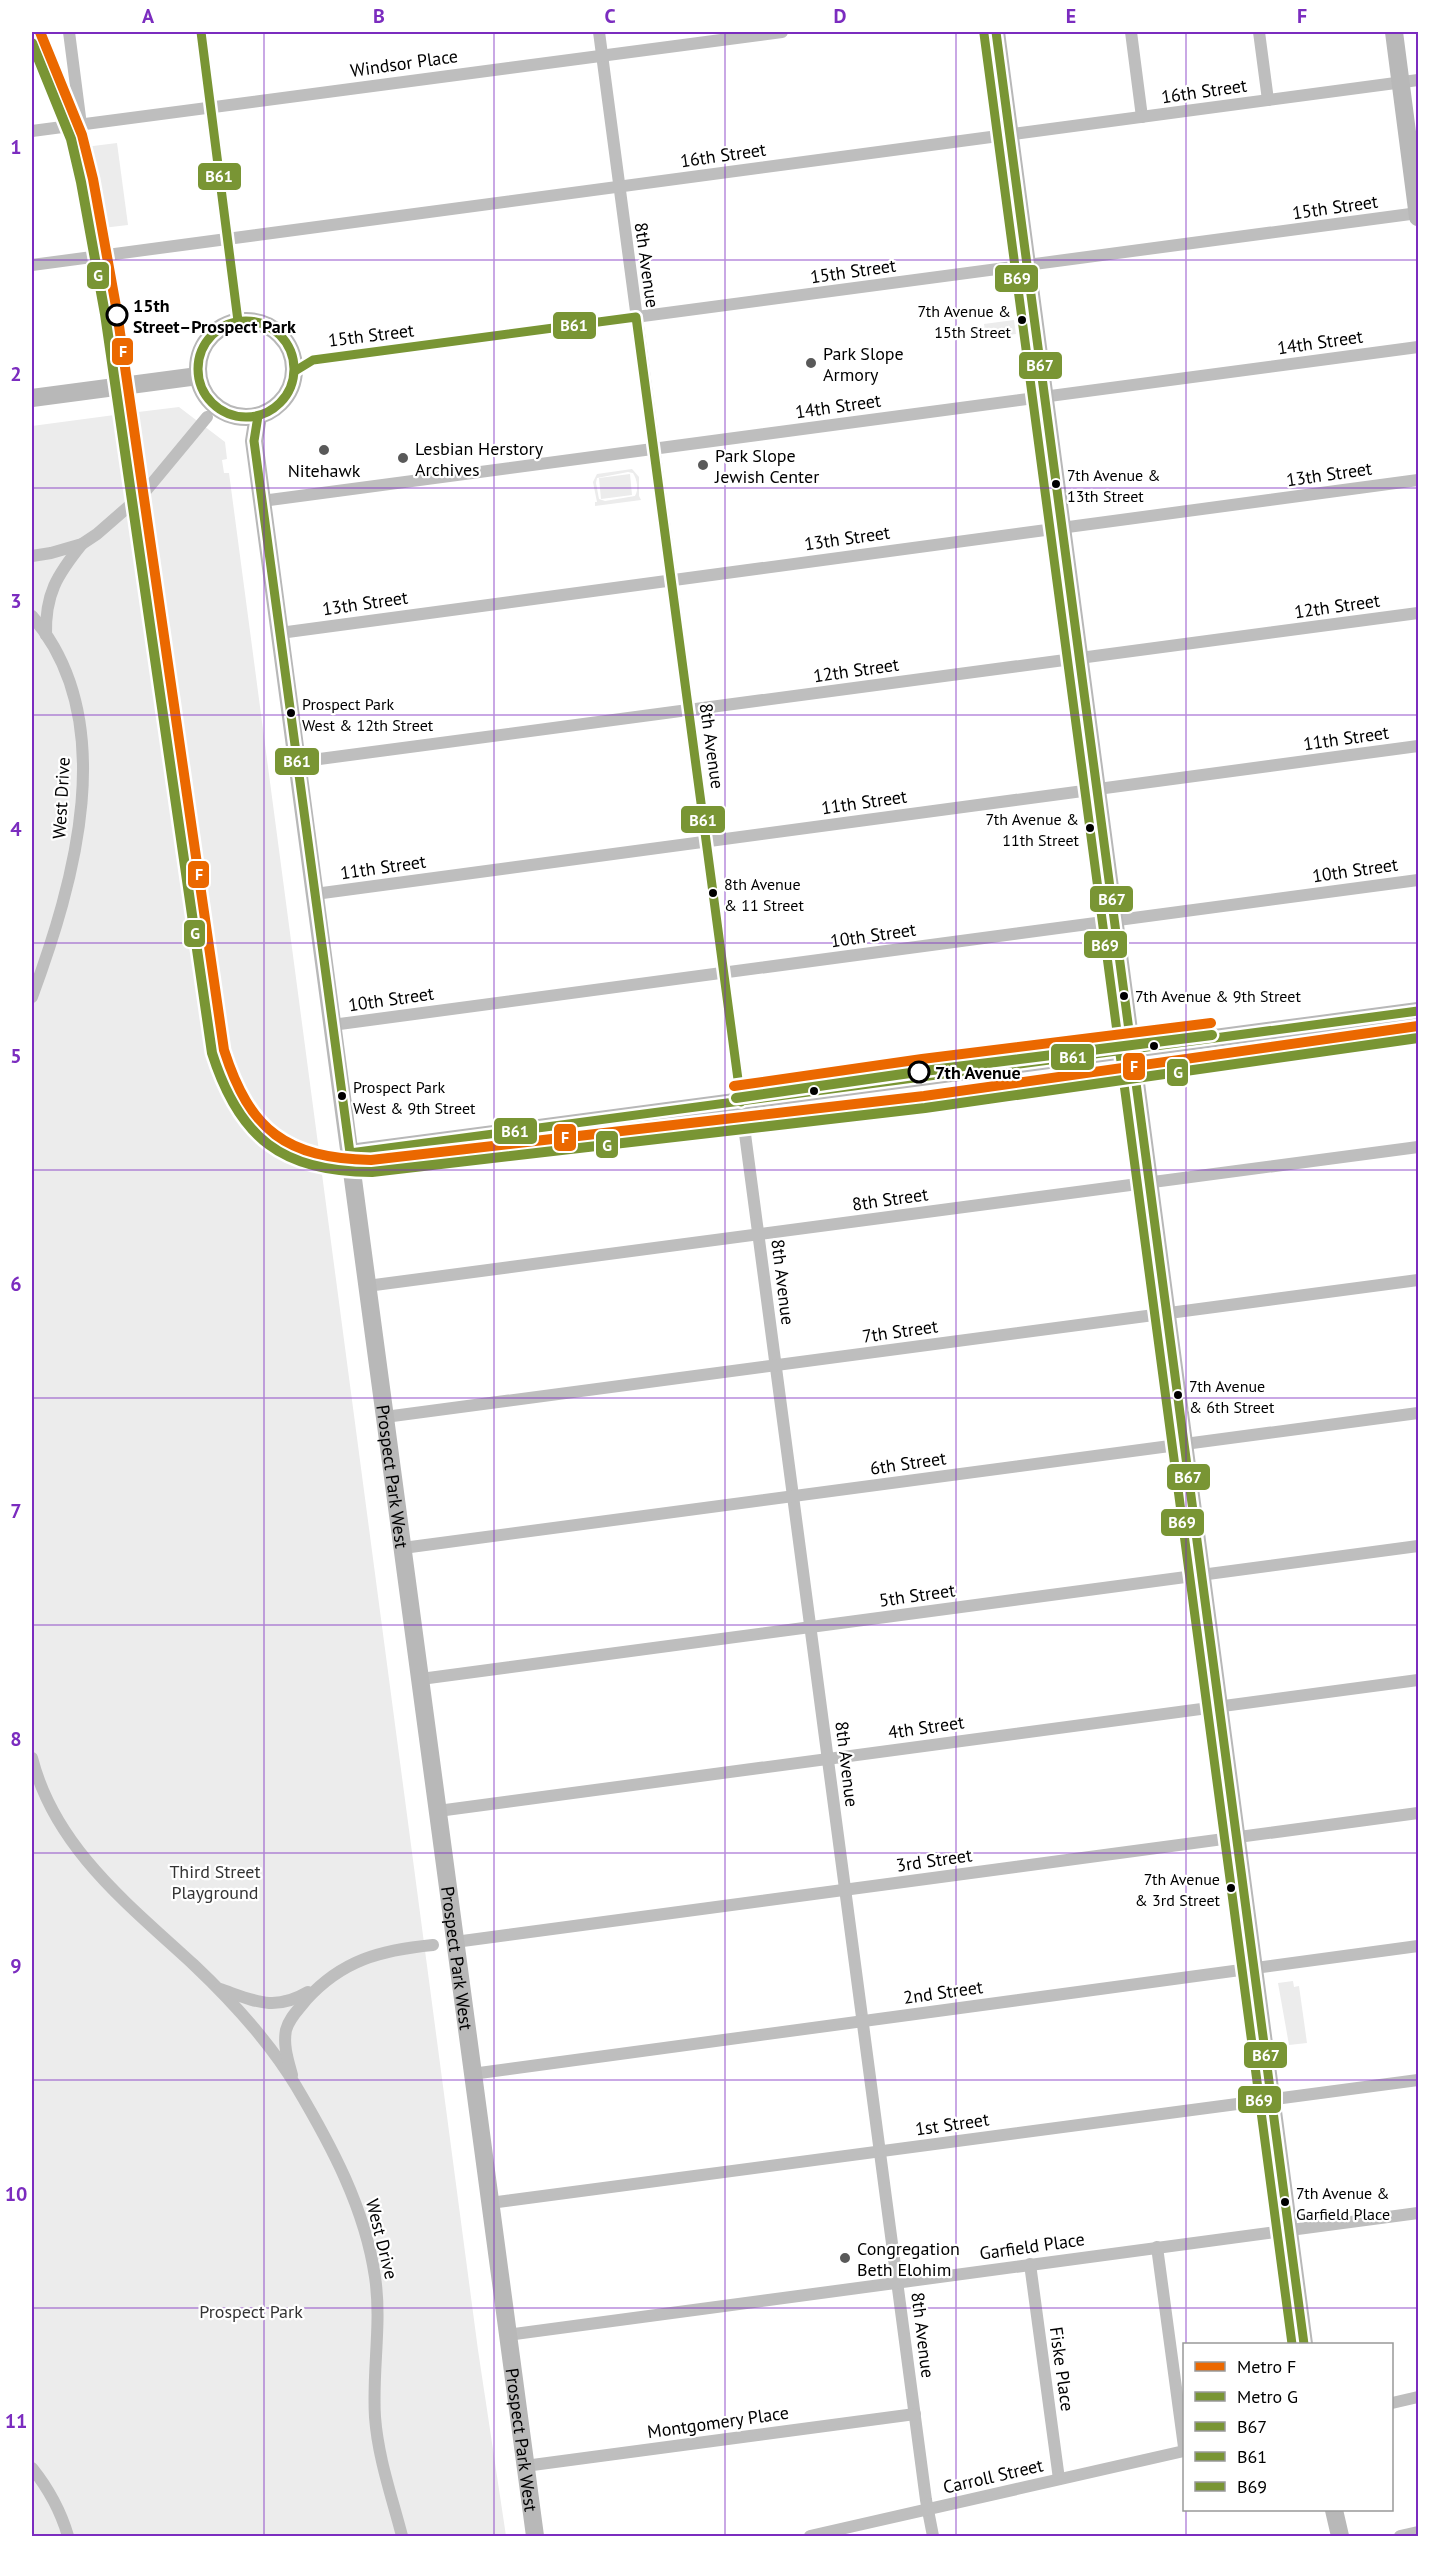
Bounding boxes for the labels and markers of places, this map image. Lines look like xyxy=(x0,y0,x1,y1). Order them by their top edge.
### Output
place label: 15th Street–Prospect Park xyxy=(133,294,296,338)
place label: 7th Avenue & 15th Street xyxy=(917,301,1012,342)
marker: 15th Street–Prospect Park xyxy=(106,304,128,326)
marker: 7th Avenue & 15th Street xyxy=(1016,314,1028,326)
place label: Park Slope Armory xyxy=(823,342,904,386)
marker: Park Slope Armory xyxy=(804,356,818,370)
place label: Lesbian Herstory Archives xyxy=(415,437,544,481)
marker: Nitehawk xyxy=(317,443,331,457)
place label: Park Slope Jewish Center xyxy=(714,444,819,488)
marker: Lesbian Herstory Archives xyxy=(396,451,410,465)
marker: Park Slope Jewish Center xyxy=(696,458,710,472)
place label: Nitehawk xyxy=(288,459,361,482)
place label: 7th Avenue & 13th Street xyxy=(1067,465,1161,506)
marker: 7th Avenue & 13th Street xyxy=(1050,478,1062,490)
place label: Prospect Park West & 12th Street xyxy=(302,694,434,735)
marker: Prospect Park West & 12th Street xyxy=(285,707,297,719)
place label: 7th Avenue & 11th Street xyxy=(985,809,1080,850)
marker: 7th Avenue & 11th Street xyxy=(1084,822,1096,834)
place label: 8th Avenue & 11 Street xyxy=(724,874,804,915)
marker: 8th Avenue & 11 Street xyxy=(707,887,719,899)
place label: 7th Avenue & 9th Street xyxy=(1135,986,1301,1006)
marker: 7th Avenue & 9th Street xyxy=(1118,990,1130,1002)
unlabelled marker xyxy=(1148,1040,1160,1052)
marker: 7th Avenue xyxy=(908,1061,930,1083)
place label: 7th Avenue xyxy=(935,1061,1021,1084)
place label: Prospect Park West & 9th Street xyxy=(353,1077,476,1118)
unlabelled marker xyxy=(808,1085,820,1097)
marker: Prospect Park West & 9th Street xyxy=(336,1090,348,1102)
place label: 7th Avenue & 6th Street xyxy=(1189,1376,1275,1417)
marker: 7th Avenue & 6th Street xyxy=(1172,1389,1184,1401)
place label: 7th Avenue & 3rd Street xyxy=(1135,1869,1221,1910)
marker: 7th Avenue & 3rd Street xyxy=(1225,1882,1237,1894)
place label: 7th Avenue & Garfield Place xyxy=(1296,2183,1390,2224)
marker: 7th Avenue & Garfield Place xyxy=(1279,2196,1291,2208)
place label: Congregation Beth Elohim xyxy=(857,2237,960,2281)
marker: Congregation Beth Elohim xyxy=(838,2251,852,2265)

